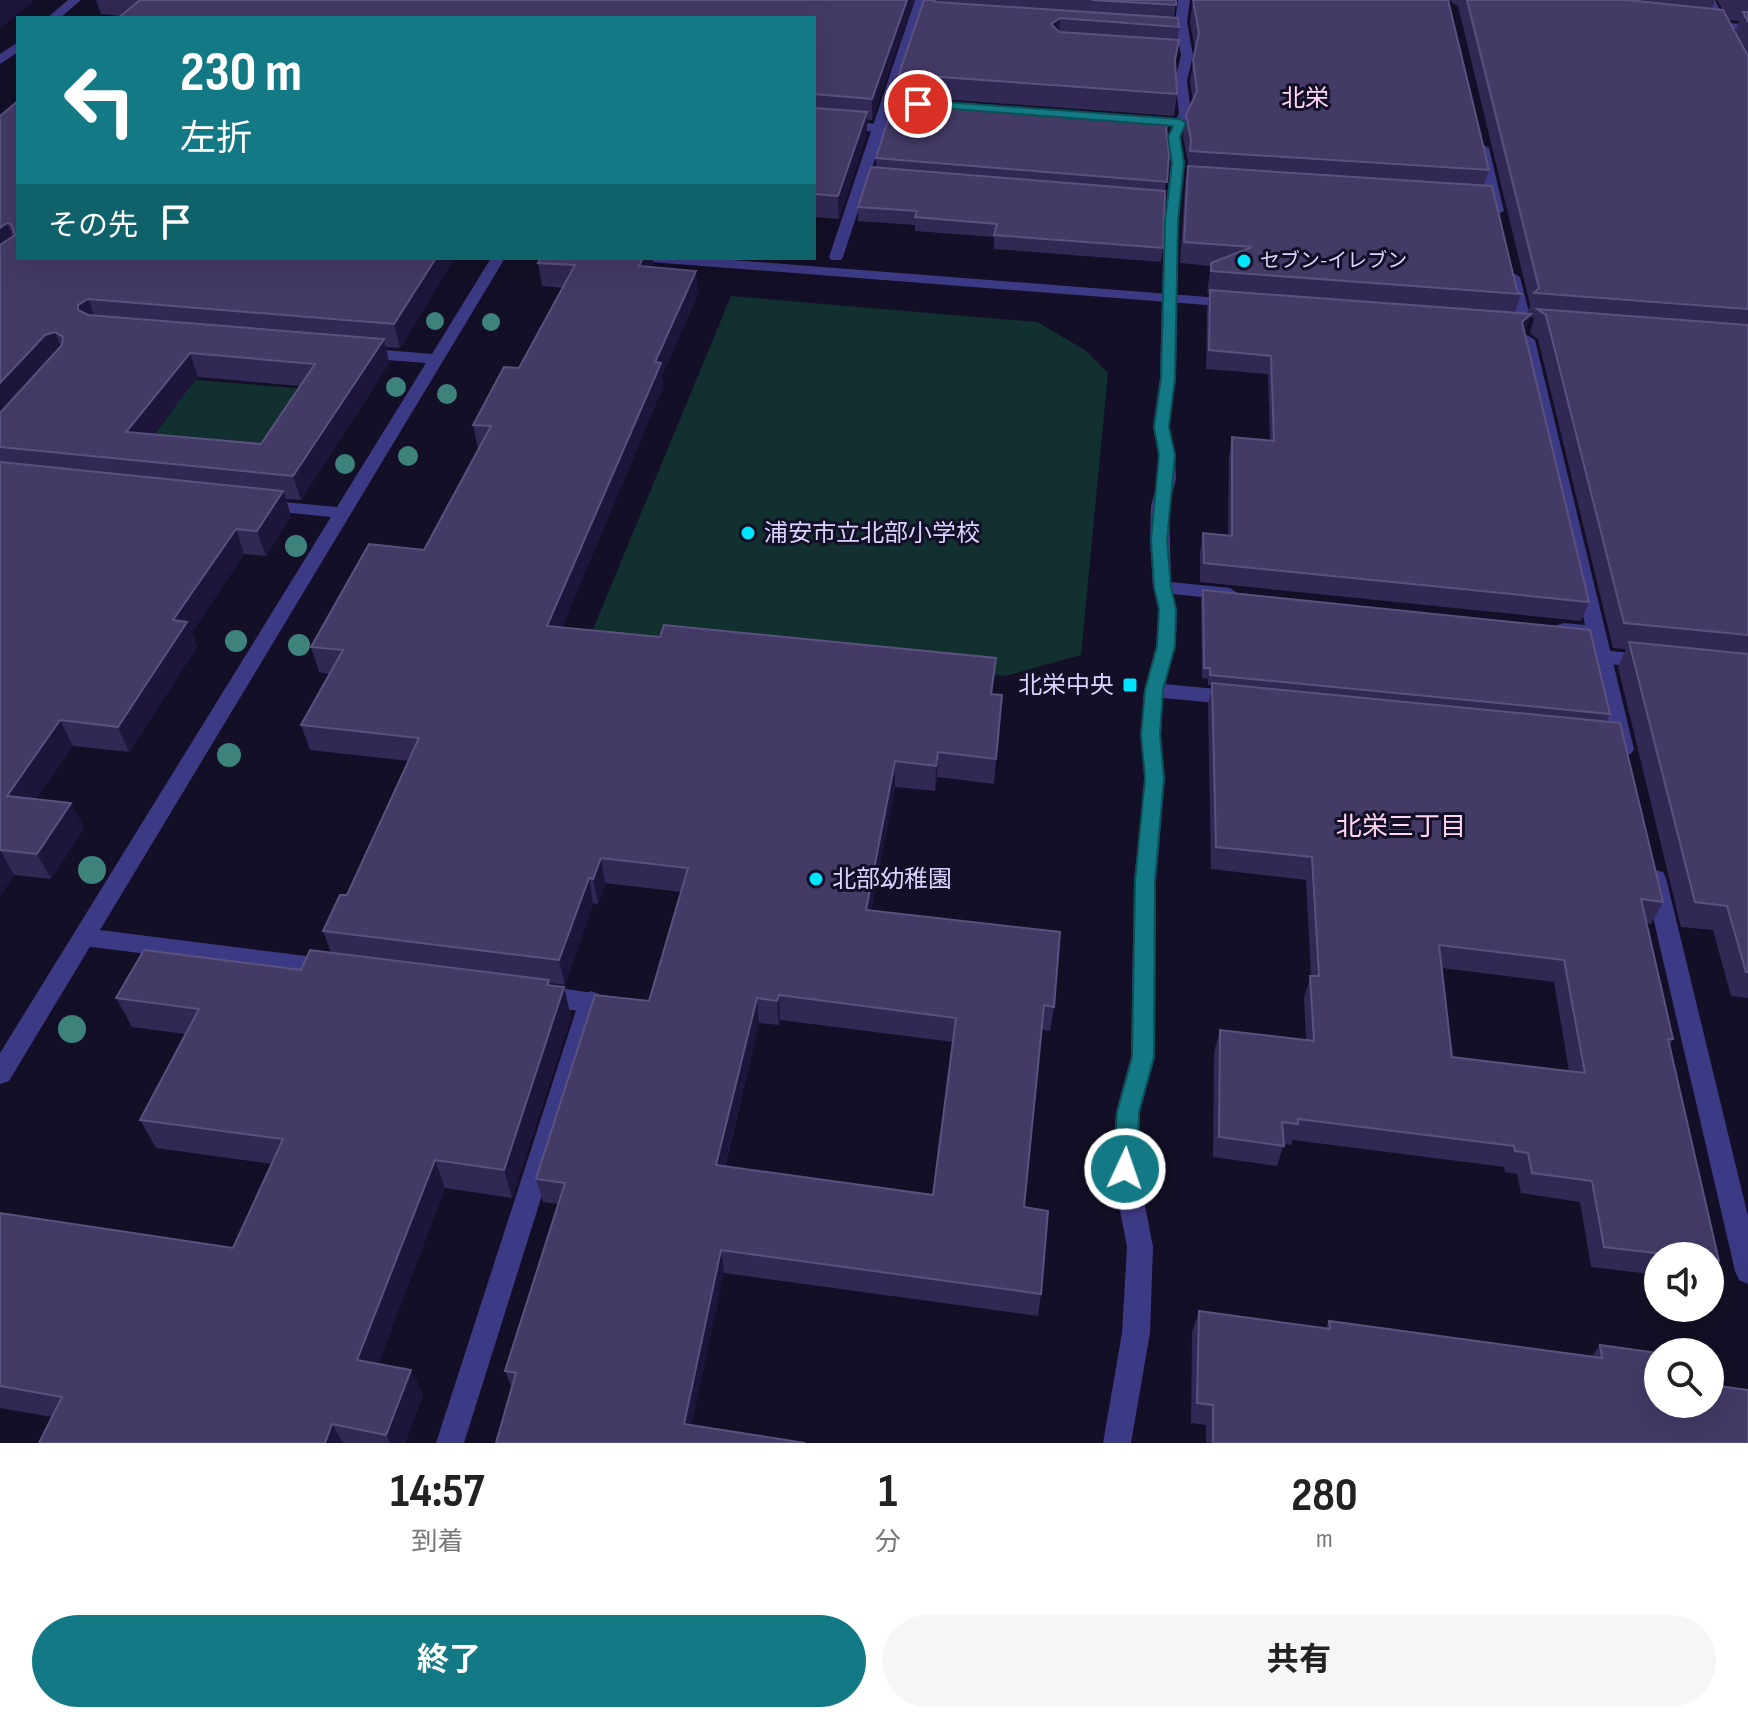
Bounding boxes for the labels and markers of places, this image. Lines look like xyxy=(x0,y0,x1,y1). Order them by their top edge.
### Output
pin xyxy=(884,70,952,138)
place label: セブン-イレブン xyxy=(1260,249,1407,273)
marker: セブン-イレブン xyxy=(1235,252,1253,270)
place label: 浦安市立北部小学校 xyxy=(764,519,980,548)
marker: 浦安市立北部小学校 xyxy=(739,524,757,542)
place label: 北栄中央 xyxy=(1018,671,1114,700)
marker: 北栄中央 xyxy=(1121,676,1139,694)
place label: 北部幼稚園 xyxy=(832,865,952,894)
marker: 北部幼稚園 xyxy=(807,870,825,888)

